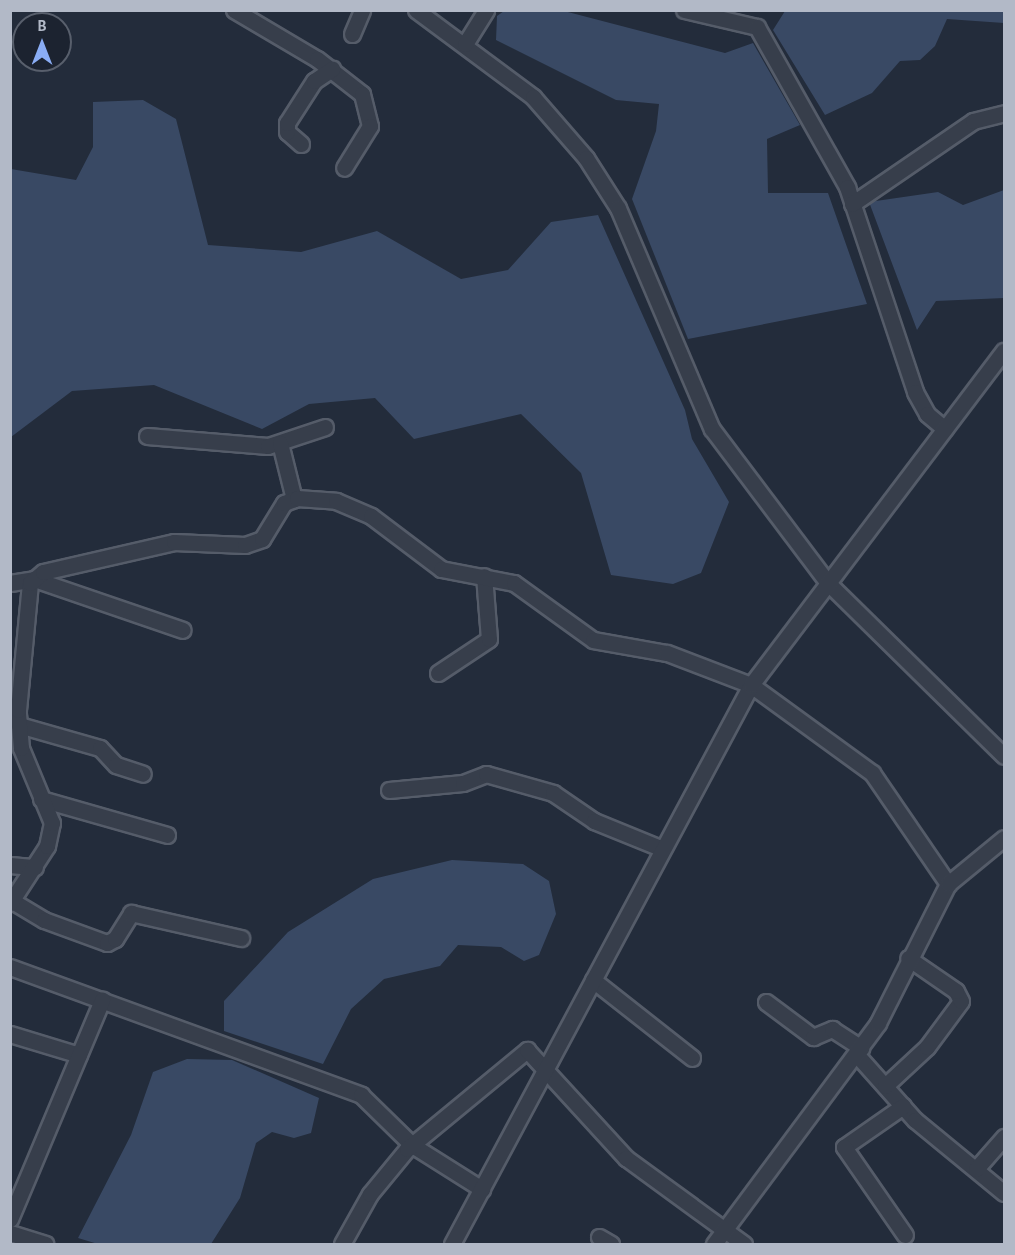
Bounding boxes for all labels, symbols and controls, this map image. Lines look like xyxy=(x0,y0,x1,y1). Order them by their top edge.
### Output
north arrow xyxy=(12,12,72,72)
text: B xyxy=(37,18,47,34)

